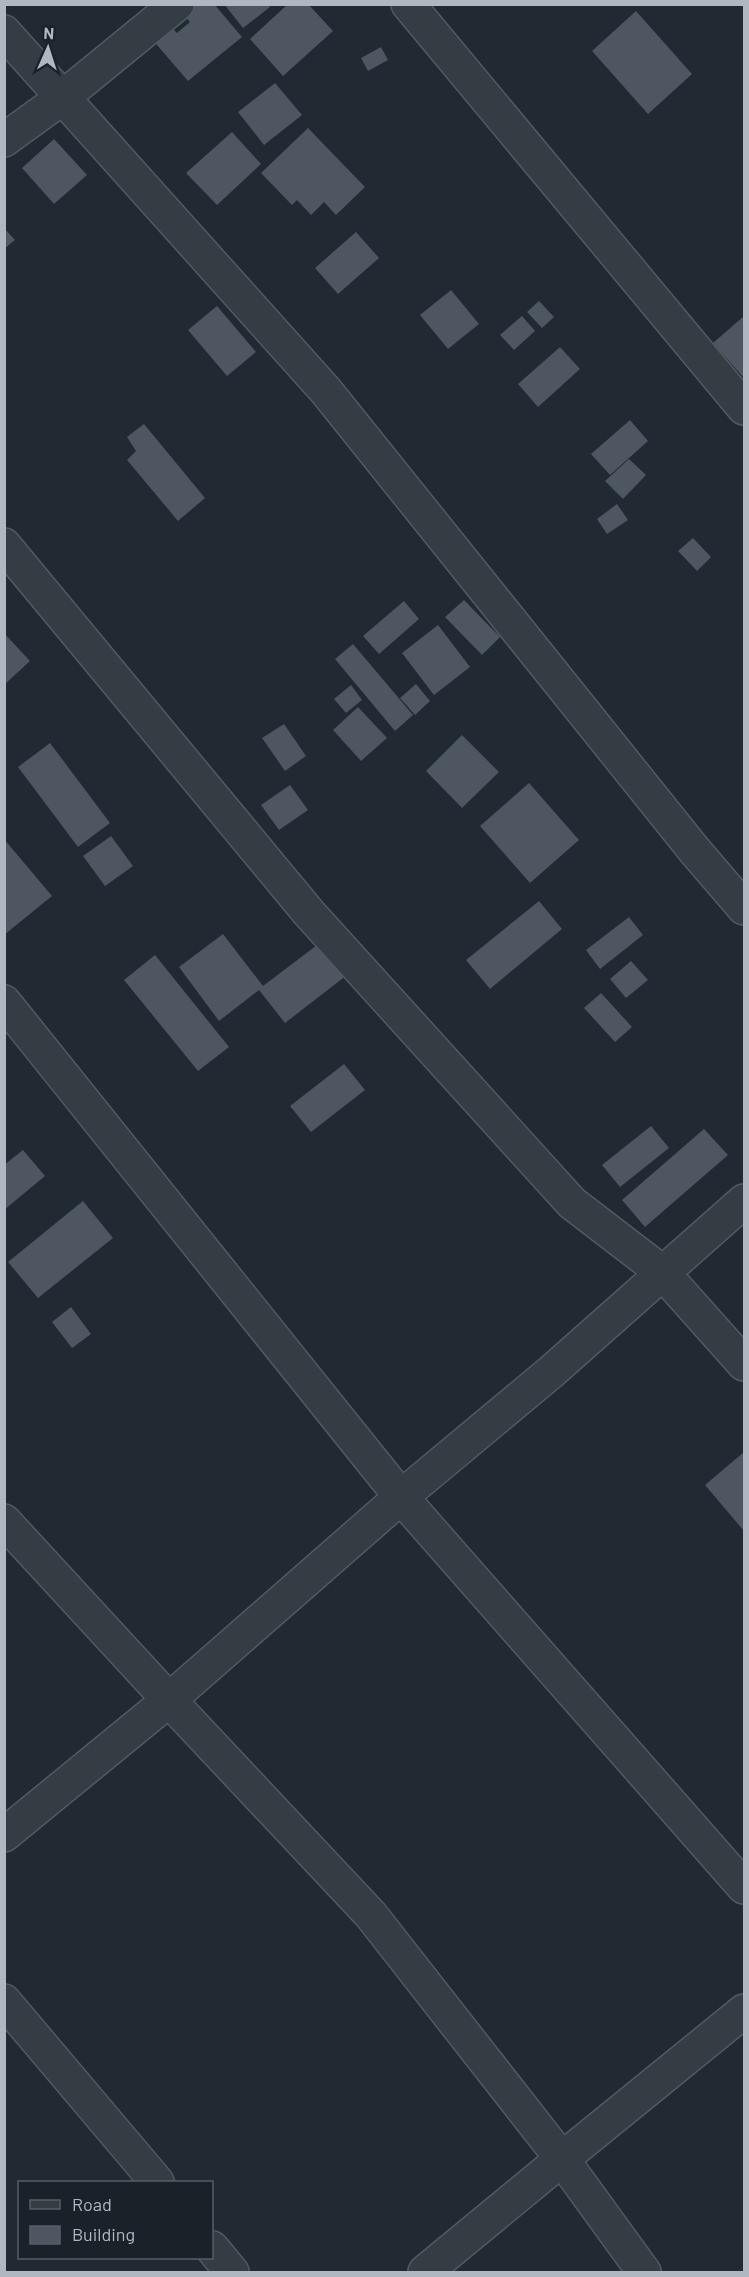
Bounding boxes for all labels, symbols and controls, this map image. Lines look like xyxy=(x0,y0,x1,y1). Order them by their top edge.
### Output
north arrow xyxy=(18,18,78,78)
text: N xyxy=(43,23,55,42)
legend xyxy=(18,2181,213,2259)
text: Road xyxy=(72,2193,112,2215)
text: Building xyxy=(72,2223,135,2245)

